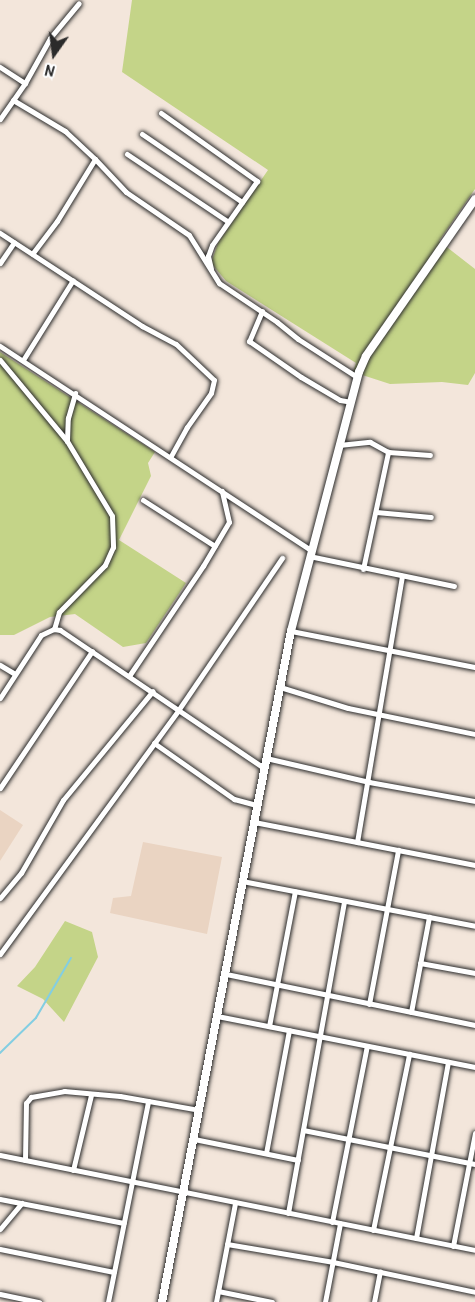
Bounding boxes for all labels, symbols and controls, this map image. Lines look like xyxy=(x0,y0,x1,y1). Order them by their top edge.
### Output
north arrow xyxy=(24,24,84,84)
text: N xyxy=(43,60,56,83)

